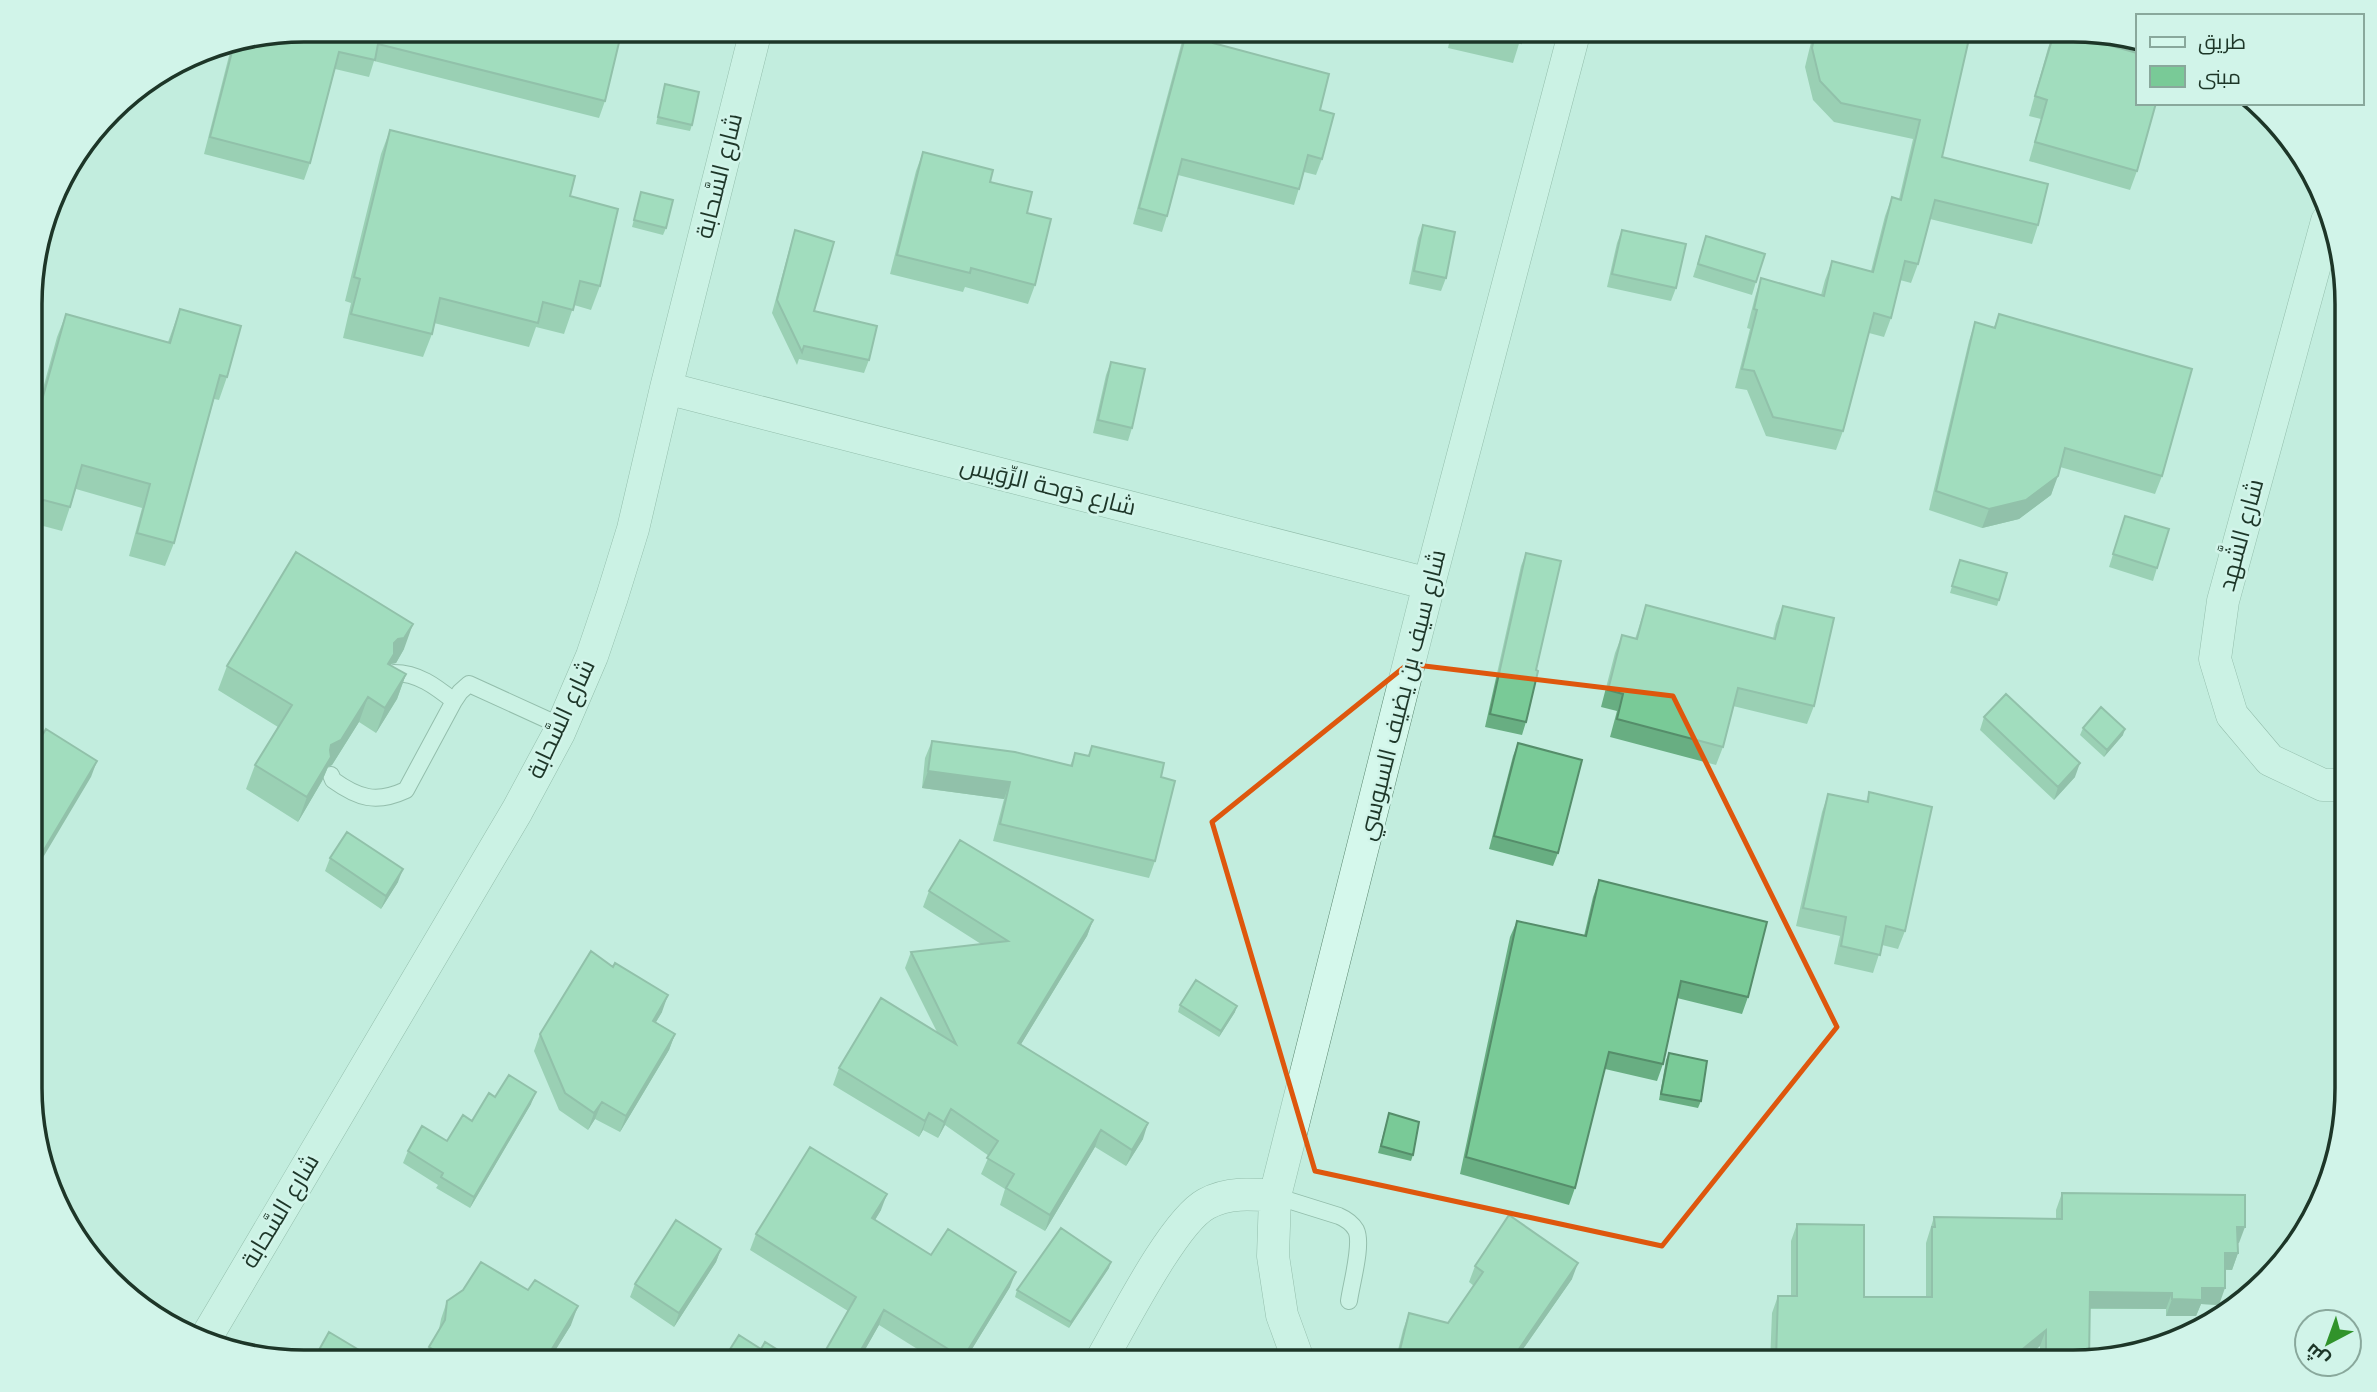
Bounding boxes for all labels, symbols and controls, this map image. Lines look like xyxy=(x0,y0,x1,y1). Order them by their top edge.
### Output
legend xyxy=(2136,14,2363,105)
text: طريق xyxy=(2198,30,2246,55)
text: مبنى xyxy=(2198,65,2241,90)
street label: شارع السَّحابة xyxy=(691,111,750,242)
street label: شارع دَوحة الرِّوَيس xyxy=(957,452,1138,523)
street label: شارع الشَّهد xyxy=(2208,475,2271,595)
street label: شارع سيف بن يضيف السبوسي xyxy=(1353,547,1456,844)
street label: شارع السَّحابة xyxy=(522,655,603,784)
street label: شارع السَّحابة xyxy=(236,1149,327,1274)
north arrow xyxy=(2293,1308,2363,1378)
text: ش xyxy=(2301,1339,2334,1371)

